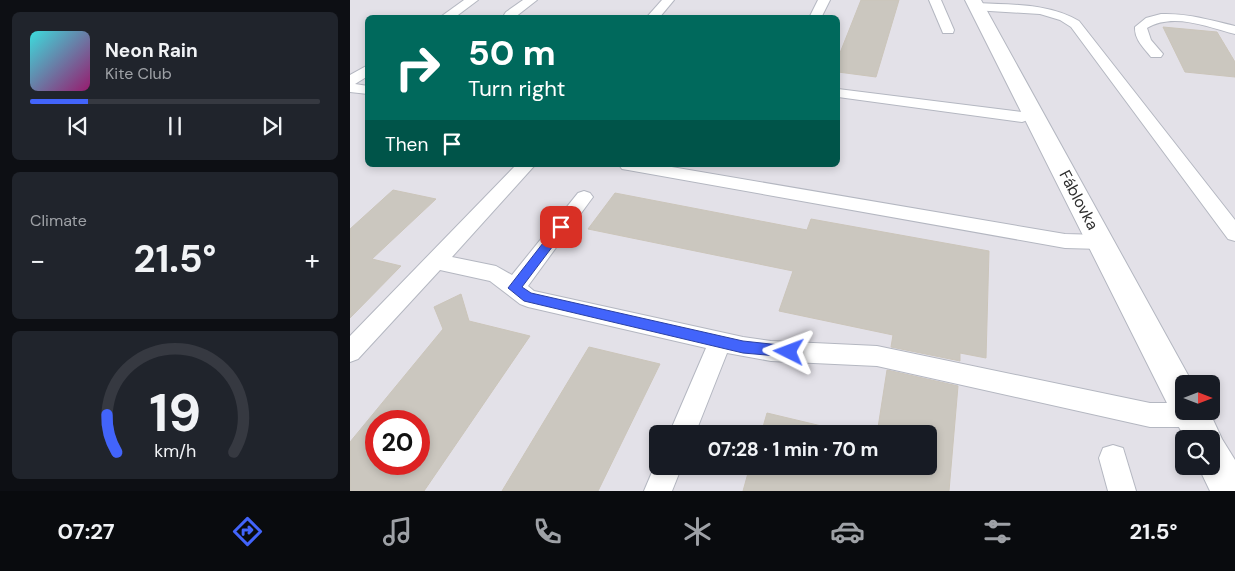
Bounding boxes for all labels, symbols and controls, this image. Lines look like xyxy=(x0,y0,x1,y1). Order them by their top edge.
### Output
text: 50 m xyxy=(468,30,556,76)
icon: right xyxy=(385,35,450,100)
text: Neon Rain xyxy=(105,38,198,63)
text: Kite Club xyxy=(105,63,172,84)
text: Turn right xyxy=(468,74,565,103)
icon: previous xyxy=(64,112,92,140)
icon: pause xyxy=(161,112,189,140)
icon: next xyxy=(258,112,286,140)
icon: arrive xyxy=(438,130,466,158)
text: Then xyxy=(385,132,428,157)
street label: Fáblovka xyxy=(1055,167,1103,233)
pin xyxy=(540,206,582,248)
text: Climate xyxy=(30,210,87,231)
icon: arrive xyxy=(547,213,575,241)
text: 21.5° xyxy=(134,234,216,284)
text: − xyxy=(30,242,45,279)
text: + xyxy=(305,242,320,279)
position arrow xyxy=(762,325,814,377)
north arrow xyxy=(1175,375,1220,420)
map controls xyxy=(1175,375,1220,475)
text: 19 xyxy=(149,379,201,447)
speed limit sign: 20 xyxy=(365,410,430,475)
button: search xyxy=(1175,430,1220,475)
text: 07:28 · 1 min · 70 m xyxy=(708,437,878,462)
text: km/h xyxy=(154,439,196,463)
icon: directions xyxy=(230,514,265,549)
icon: music xyxy=(380,514,415,549)
icon: phone xyxy=(530,514,565,549)
icon: climate xyxy=(680,514,715,549)
icon: car xyxy=(830,514,865,549)
icon: filters xyxy=(980,514,1015,549)
text: 07:27 xyxy=(57,517,115,546)
text: 21.5° xyxy=(1130,517,1177,546)

